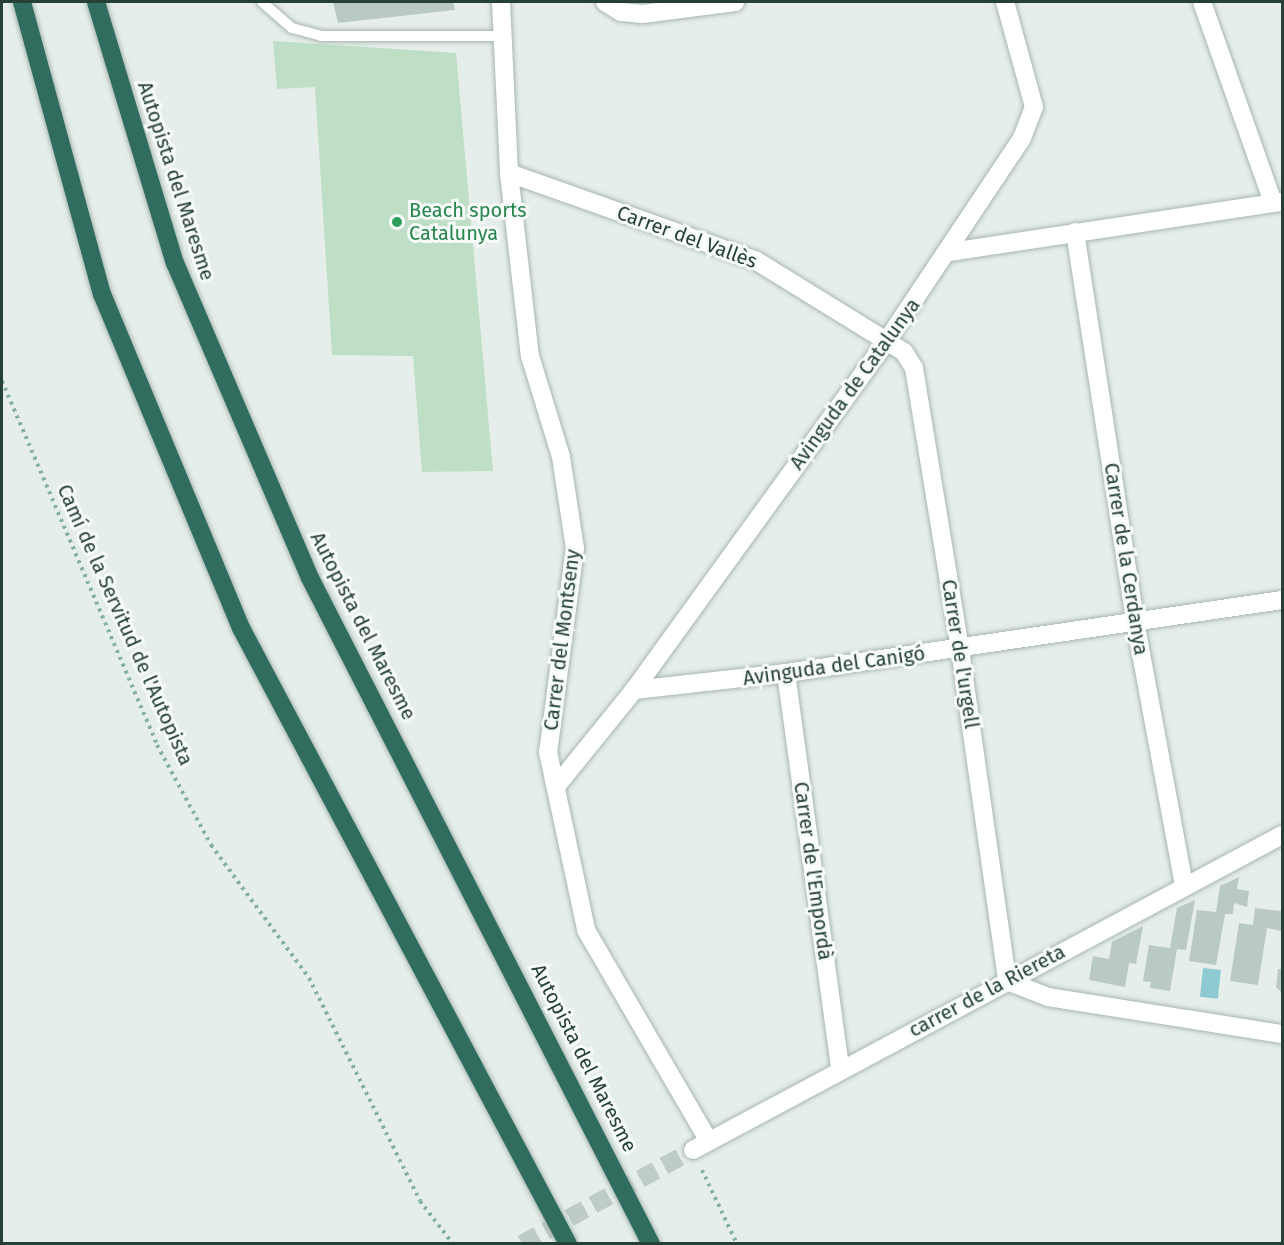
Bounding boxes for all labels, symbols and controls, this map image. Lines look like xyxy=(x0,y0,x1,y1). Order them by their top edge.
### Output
street label: Autopista del Maresme xyxy=(132,79,220,283)
place label: Beach sports Catalunya xyxy=(409,198,526,245)
street label: Carrer del Vallès xyxy=(614,200,760,274)
marker: Beach sports Catalunya xyxy=(390,215,404,229)
street label: Avinguda de Catalunya xyxy=(785,294,925,474)
street label: Carrer de la Cerdanya xyxy=(1099,461,1153,657)
street label: Camí de la Servitud de l'Autopista xyxy=(52,481,198,769)
street label: Autopista del Maresme xyxy=(305,528,421,724)
street label: Carrer del Montseny xyxy=(539,548,585,732)
street label: Carrer de l'urgell xyxy=(936,578,984,730)
street label: Avinguda del Canigó xyxy=(741,641,927,691)
street label: Carrer de l'Empordà xyxy=(789,780,837,962)
street label: carrer de la Riereta xyxy=(905,940,1069,1042)
street label: Autopista del Maresme xyxy=(526,960,642,1156)

